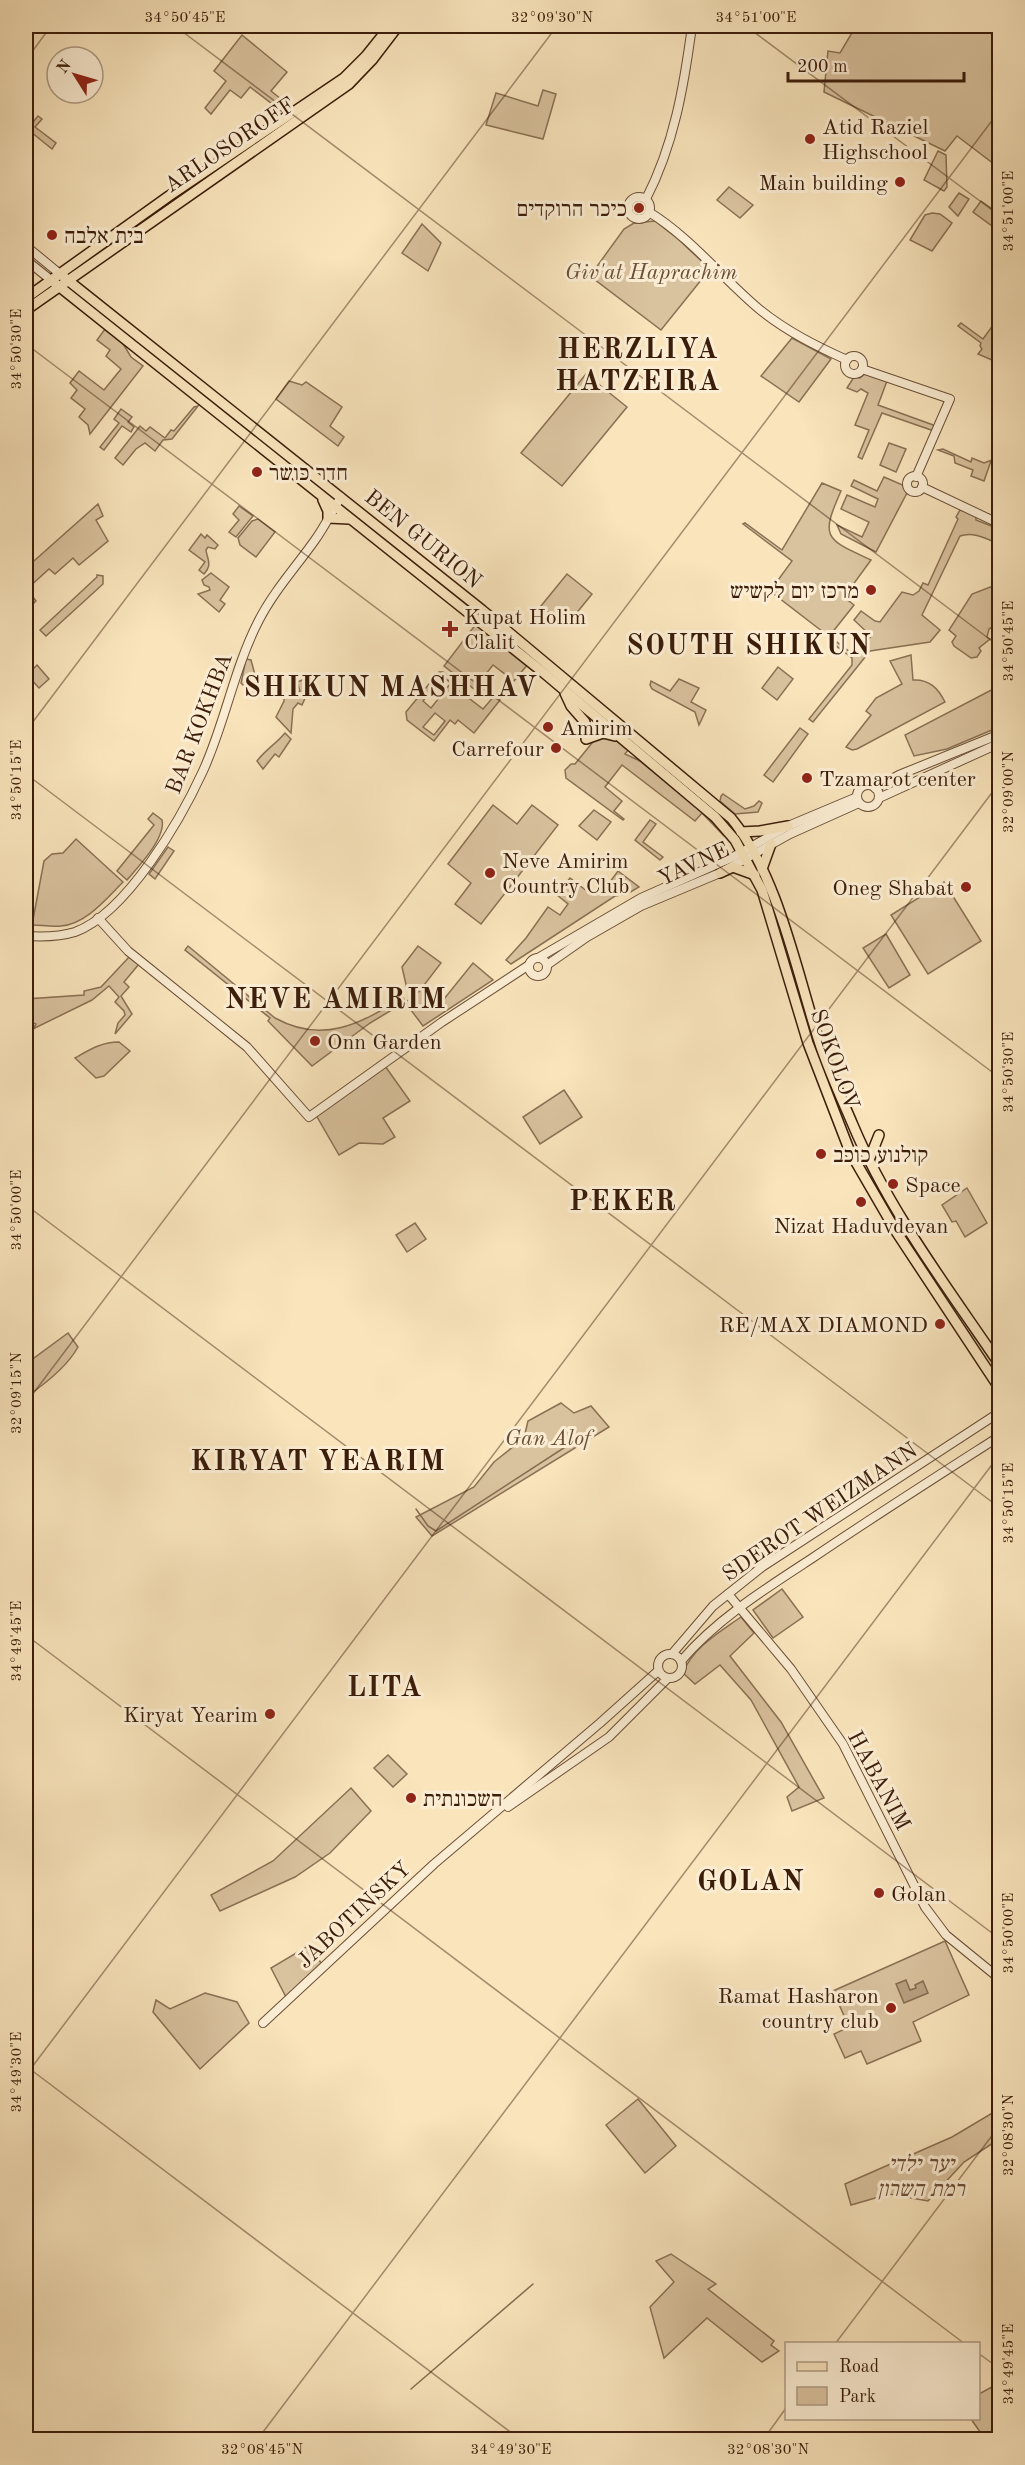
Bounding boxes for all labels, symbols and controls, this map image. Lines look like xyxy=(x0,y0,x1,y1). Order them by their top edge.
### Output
text: 34°50'45"E xyxy=(145,11,225,26)
text: 32°09'30"N xyxy=(511,11,593,26)
text: 34°51'00"E xyxy=(716,11,796,26)
north arrow xyxy=(45,45,105,105)
scale bar xyxy=(788,45,964,83)
text: N xyxy=(55,57,75,77)
text: 200 m xyxy=(797,58,848,76)
street label: ARLOSOROFF xyxy=(161,94,300,197)
place label: Atid Raziel Highschool xyxy=(822,117,928,164)
marker: Atid Raziel Highschool xyxy=(803,132,817,146)
text: 34°51'00"E xyxy=(1002,171,1017,251)
place label: Main building xyxy=(759,173,888,195)
marker: Main building xyxy=(893,175,907,189)
place label: כיכר הרוקדים xyxy=(516,199,627,221)
marker: כיכר הרוקדים xyxy=(632,201,646,215)
place label: בית אלבה xyxy=(64,225,144,248)
marker: בית אלבה xyxy=(45,228,59,242)
park label: Giv'at Haprachim xyxy=(565,262,738,284)
text: 34°50'30"E xyxy=(10,309,25,389)
district label: HERZLIYA HATZEIRA xyxy=(555,337,721,397)
place label: חדר כושר xyxy=(269,463,348,485)
marker: חדר כושר xyxy=(250,465,264,479)
street label: BEN GURION xyxy=(360,486,485,593)
place label: מרכז יום לקשיש xyxy=(730,580,859,603)
marker: מרכז יום לקשיש xyxy=(864,583,878,597)
text: 34°50'45"E xyxy=(1002,601,1017,681)
place label: Kupat Holim Clalit xyxy=(464,607,586,654)
marker: Kupat Holim Clalit xyxy=(441,620,459,638)
district label: SOUTH SHIKUN xyxy=(626,633,872,661)
street label: BAR KOKHBA xyxy=(163,650,237,797)
district label: SHIKUN MASHHAV xyxy=(243,675,539,703)
place label: Amirim xyxy=(560,718,633,740)
marker: Amirim xyxy=(541,720,555,734)
place label: Carrefour xyxy=(451,739,544,761)
text: 34°50'15"E xyxy=(10,740,25,820)
marker: Carrefour xyxy=(549,741,563,755)
text: 32°09'00"N xyxy=(1002,751,1017,833)
place label: Tzamarot center xyxy=(819,769,976,791)
marker: Tzamarot center xyxy=(800,771,814,785)
street label: YAVNE xyxy=(655,839,733,891)
place label: Neve Amirim Country Club xyxy=(502,851,630,898)
marker: Neve Amirim Country Club xyxy=(483,866,497,880)
place label: Oneg Shabat xyxy=(832,878,954,900)
marker: Oneg Shabat xyxy=(959,880,973,894)
district label: NEVE AMIRIM xyxy=(225,987,447,1015)
street label: SOKOLOV xyxy=(806,1006,863,1113)
place label: Onn Garden xyxy=(327,1032,442,1054)
text: 34°50'30"E xyxy=(1002,1032,1017,1112)
marker: Onn Garden xyxy=(308,1034,322,1048)
place label: קולנוע כוכב xyxy=(833,1144,928,1167)
marker: קולנוע כוכב xyxy=(814,1147,828,1161)
text: 34°50'00"E xyxy=(10,1170,25,1250)
place label: Space xyxy=(905,1175,961,1197)
marker: Space xyxy=(886,1177,900,1191)
district label: PEKER xyxy=(569,1189,677,1217)
marker: Nizat Haduvdevan xyxy=(854,1195,868,1209)
place label: Nizat Haduvdevan xyxy=(774,1216,948,1238)
place label: RE/MAX DIAMOND xyxy=(719,1315,928,1337)
marker: RE/MAX DIAMOND xyxy=(933,1317,947,1331)
text: 32°09'15"N xyxy=(10,1352,25,1434)
park label: Gan Alof xyxy=(505,1428,595,1450)
street label: SDEROT WEIZMANN xyxy=(719,1439,922,1586)
district label: KIRYAT YEARIM xyxy=(190,1449,446,1477)
text: 34°50'15"E xyxy=(1002,1463,1017,1543)
text: 34°49'45"E xyxy=(10,1601,25,1681)
district label: LITA xyxy=(347,1675,423,1703)
place label: Kiryat Yearim xyxy=(123,1705,258,1727)
marker: Kiryat Yearim xyxy=(263,1707,277,1721)
street label: HABANIM xyxy=(843,1728,914,1834)
place label: השכונתית xyxy=(423,1789,502,1811)
marker: השכונתית xyxy=(404,1791,418,1805)
street label: JABOTINSKY xyxy=(294,1858,415,1973)
district label: GOLAN xyxy=(697,1869,805,1897)
place label: Golan xyxy=(891,1884,947,1906)
marker: Golan xyxy=(872,1886,886,1900)
text: 34°50'00"E xyxy=(1002,1893,1017,1973)
place label: Ramat Hasharon country club xyxy=(718,1986,879,2033)
marker: Ramat Hasharon country club xyxy=(884,2001,898,2015)
text: 34°49'30"E xyxy=(10,2032,25,2112)
text: 32°08'30"N xyxy=(1002,2094,1017,2176)
park label: יער ילדי רמת השרון xyxy=(877,2153,966,2201)
text: 34°49'45"E xyxy=(1002,2324,1017,2404)
legend xyxy=(785,2342,980,2420)
text: Road xyxy=(839,2358,879,2376)
text: Park xyxy=(839,2388,876,2406)
text: 32°08'45"N xyxy=(221,2443,303,2458)
text: 34°49'30"E xyxy=(471,2443,551,2458)
text: 32°08'30"N xyxy=(727,2443,809,2458)

